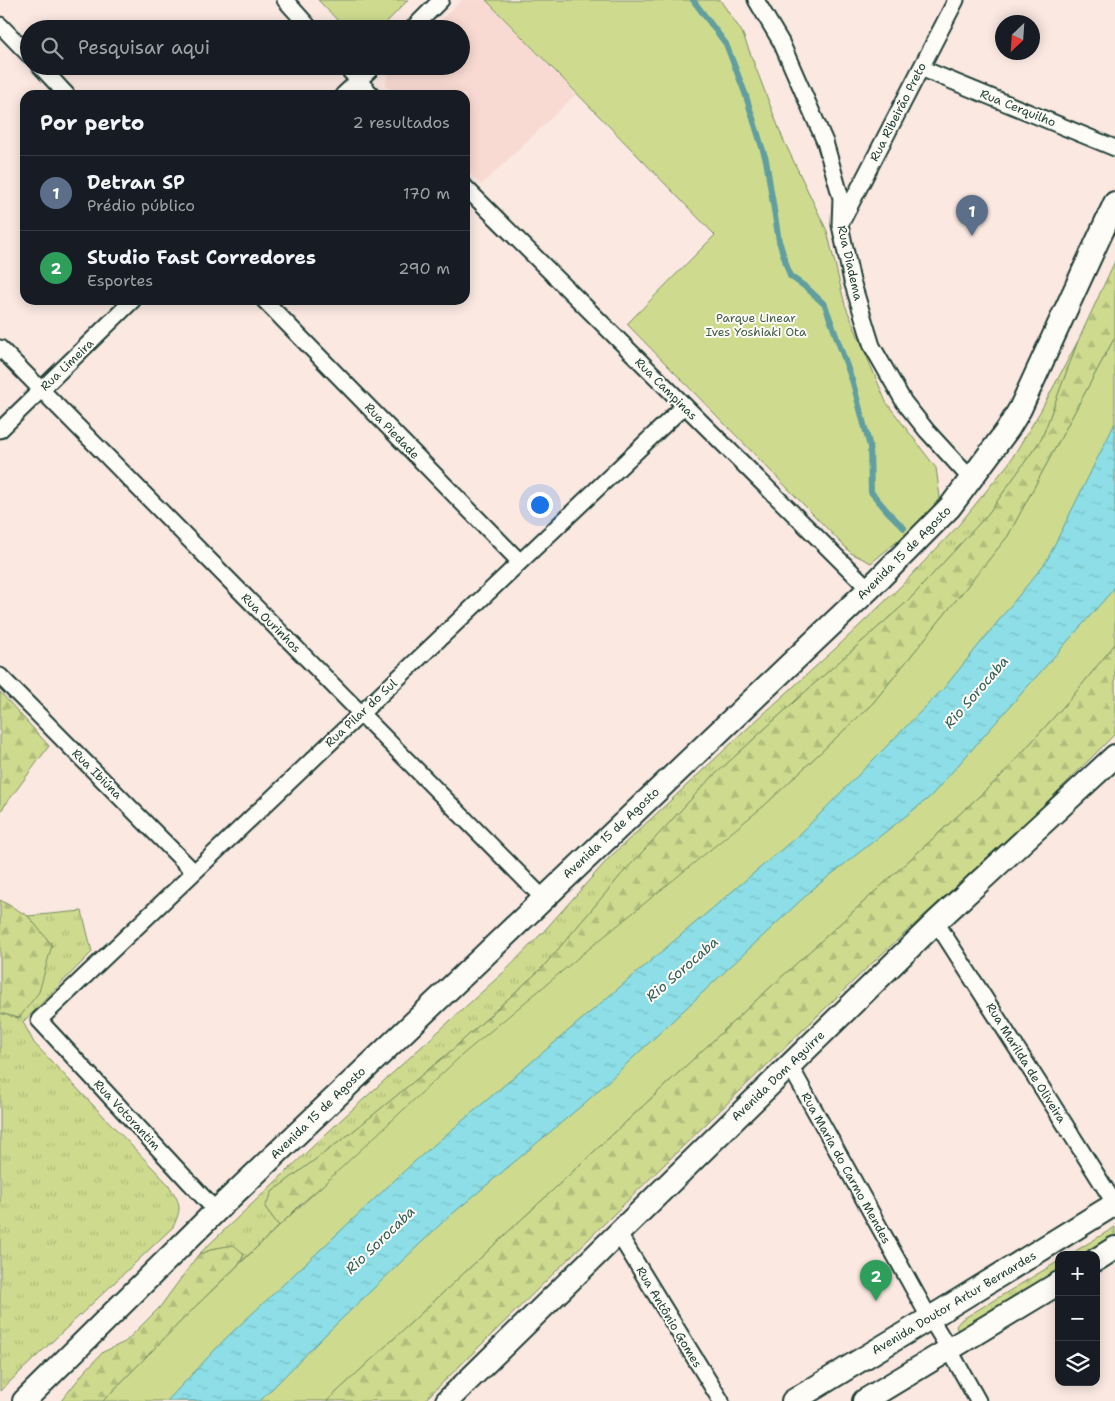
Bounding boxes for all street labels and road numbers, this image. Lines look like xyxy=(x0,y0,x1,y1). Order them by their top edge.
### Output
street label: Rua Ribeirão Preto xyxy=(866,60,930,164)
street label: Rua Cerquilho xyxy=(978,86,1058,130)
street label: Rua Diadema xyxy=(834,224,867,303)
street label: Rua Limeira xyxy=(37,335,97,394)
street label: Rua Campinas xyxy=(631,354,701,424)
street label: Rua Piedade xyxy=(361,399,423,463)
street label: Avenida 15 de Agosto xyxy=(854,503,954,603)
street label: Rua Ourinhos xyxy=(238,590,304,656)
street label: Rua Pilar do Sul xyxy=(322,675,401,751)
street label: Rua Ibiúna xyxy=(68,745,126,803)
street label: Avenida 15 de Agosto xyxy=(559,784,663,882)
street label: Rua Marilda de Oliveira xyxy=(982,1000,1070,1127)
street label: Avenida Dom Aguirre xyxy=(728,1027,828,1125)
street label: Avenida 15 de Agosto xyxy=(267,1063,369,1163)
street label: Rua Votorantim xyxy=(90,1076,164,1154)
street label: Rua Maria do Carmo Mendes xyxy=(798,1089,894,1247)
street label: Avenida Doutor Artur Bernardes xyxy=(869,1247,1039,1358)
street label: Rua Antônio Gomes xyxy=(632,1263,706,1371)

